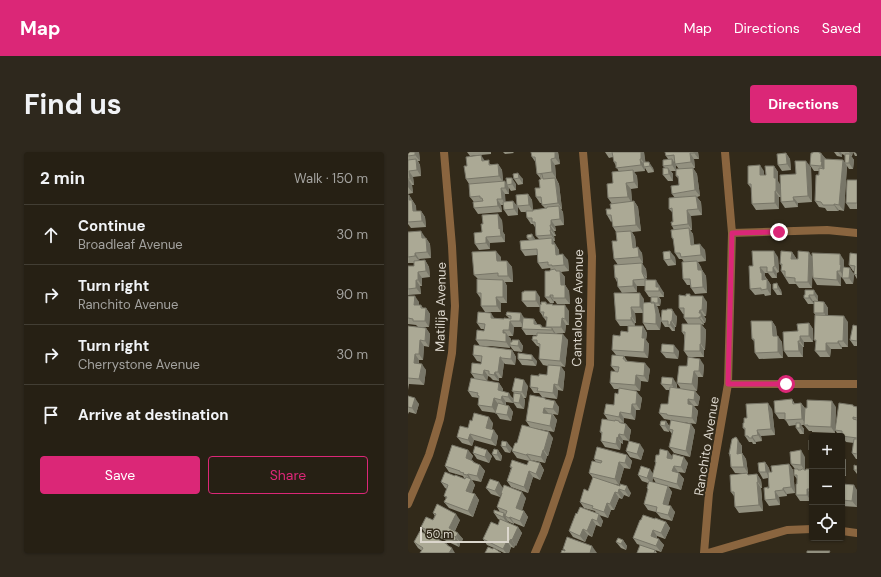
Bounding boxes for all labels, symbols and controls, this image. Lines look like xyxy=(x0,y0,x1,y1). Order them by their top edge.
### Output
text: Map xyxy=(20,16,60,41)
text: Map xyxy=(684,19,712,37)
text: Directions xyxy=(734,19,800,37)
text: Saved xyxy=(822,19,861,37)
button: Directions xyxy=(750,85,857,123)
text: Find us xyxy=(24,86,122,123)
text: 2 min xyxy=(40,167,85,189)
text: Walk · 150 m xyxy=(294,170,368,187)
text: Continue xyxy=(78,216,146,236)
route end xyxy=(770,223,788,241)
icon: ahead xyxy=(40,224,62,246)
text: 30 m xyxy=(336,226,368,243)
text: Broadleaf Avenue xyxy=(78,236,183,253)
street label: Cantaloupe Avenue xyxy=(568,249,587,367)
street label: Matilija Avenue xyxy=(431,262,450,352)
text: Turn right xyxy=(78,276,149,296)
icon: right xyxy=(40,284,62,306)
text: 90 m xyxy=(336,286,368,303)
text: Ranchito Avenue xyxy=(78,296,178,313)
text: Turn right xyxy=(78,336,149,356)
icon: right xyxy=(40,344,62,366)
text: 30 m xyxy=(336,346,368,363)
text: Cherrystone Avenue xyxy=(78,356,200,373)
route start xyxy=(777,375,795,393)
street label: Ranchito Avenue xyxy=(690,395,723,497)
icon: arrive xyxy=(40,404,62,426)
text: Arrive at destination xyxy=(78,405,229,425)
map controls xyxy=(809,433,845,541)
button: + xyxy=(809,433,845,469)
button: Save xyxy=(40,456,200,494)
button: Share xyxy=(208,456,368,494)
button: − xyxy=(809,469,845,505)
button: locate xyxy=(809,505,845,541)
scale bar xyxy=(420,525,509,544)
text: 50 m xyxy=(426,527,453,541)

